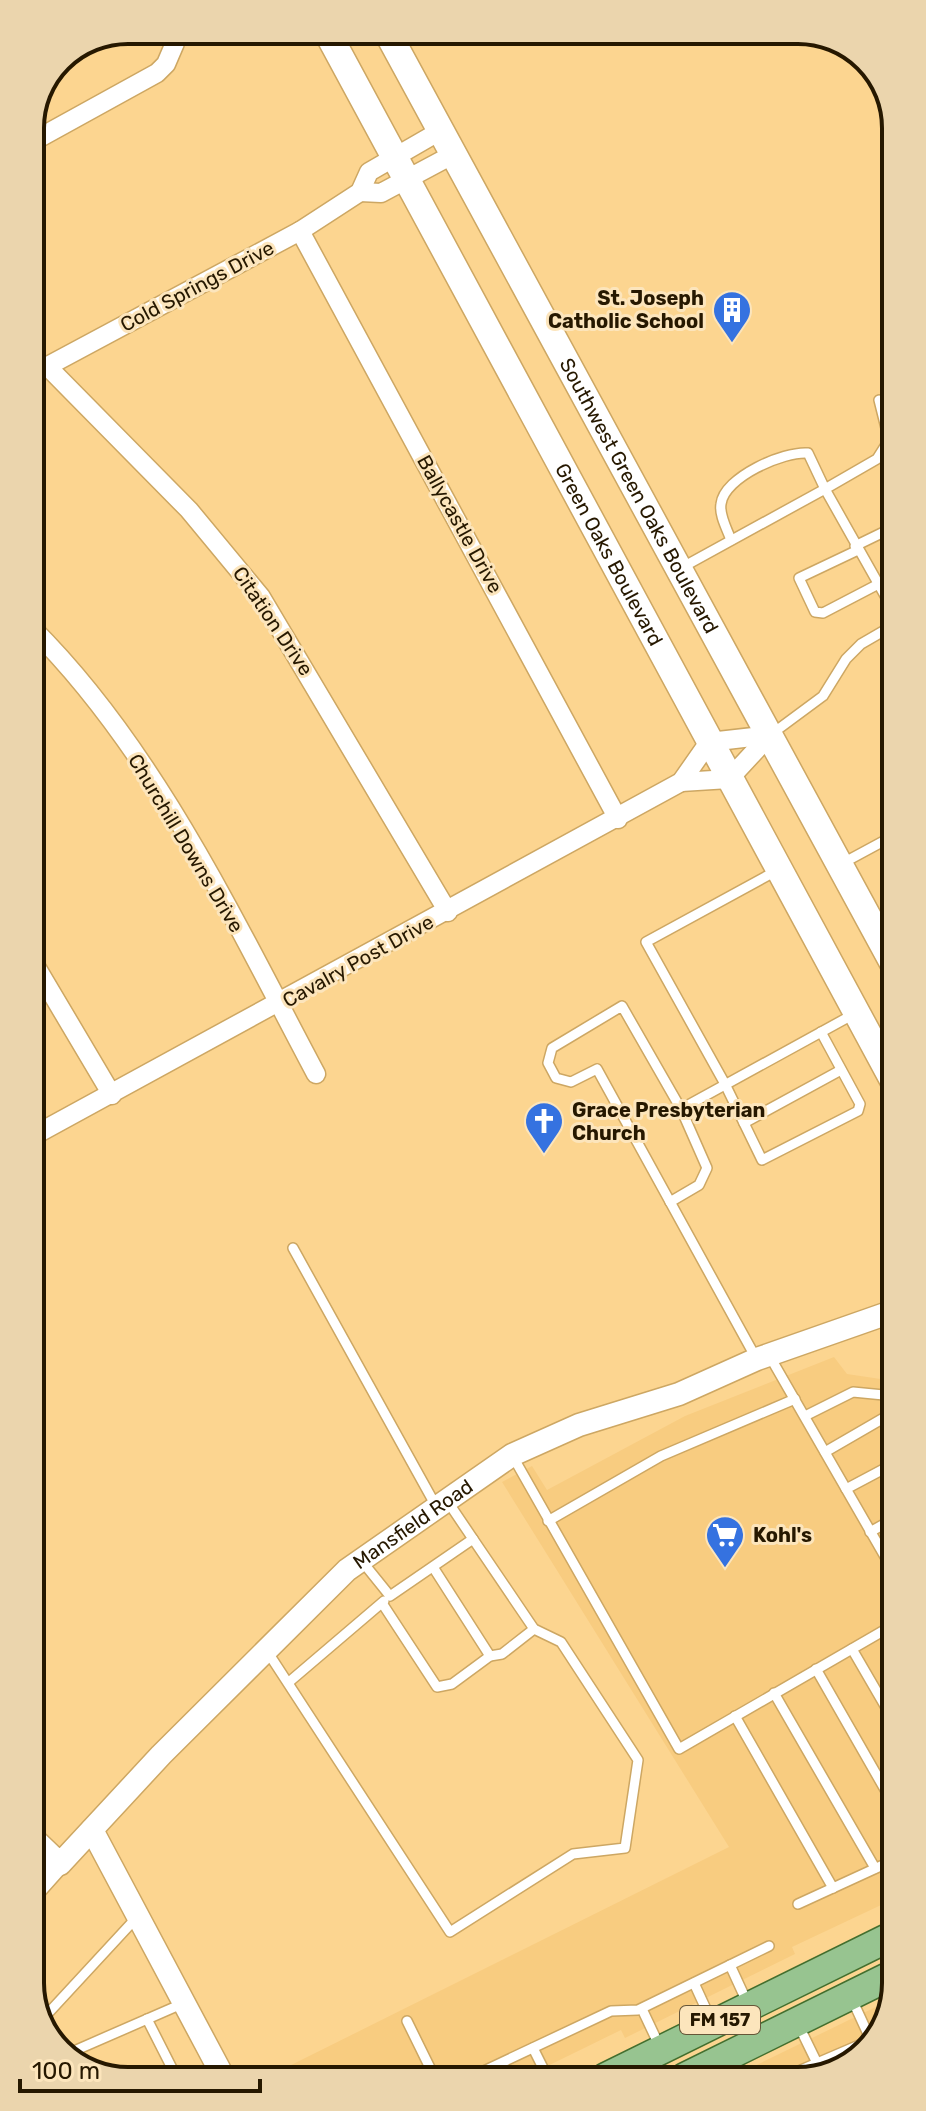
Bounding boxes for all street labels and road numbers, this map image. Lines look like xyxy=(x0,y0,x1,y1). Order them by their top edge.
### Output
street label: Cold Springs Drive xyxy=(116,235,278,337)
street label: Southwest Green Oaks Boulevard xyxy=(556,355,722,639)
street label: Ballycastle Drive xyxy=(412,451,508,597)
street label: Green Oaks Boulevard xyxy=(550,460,666,652)
street label: Citation Drive xyxy=(228,562,318,680)
street label: Churchill Downs Drive xyxy=(123,749,249,937)
street label: Cavalry Post Drive xyxy=(278,910,438,1012)
street label: Mansfield Road xyxy=(348,1474,477,1574)
road number: FM 157 xyxy=(680,2006,760,2034)

